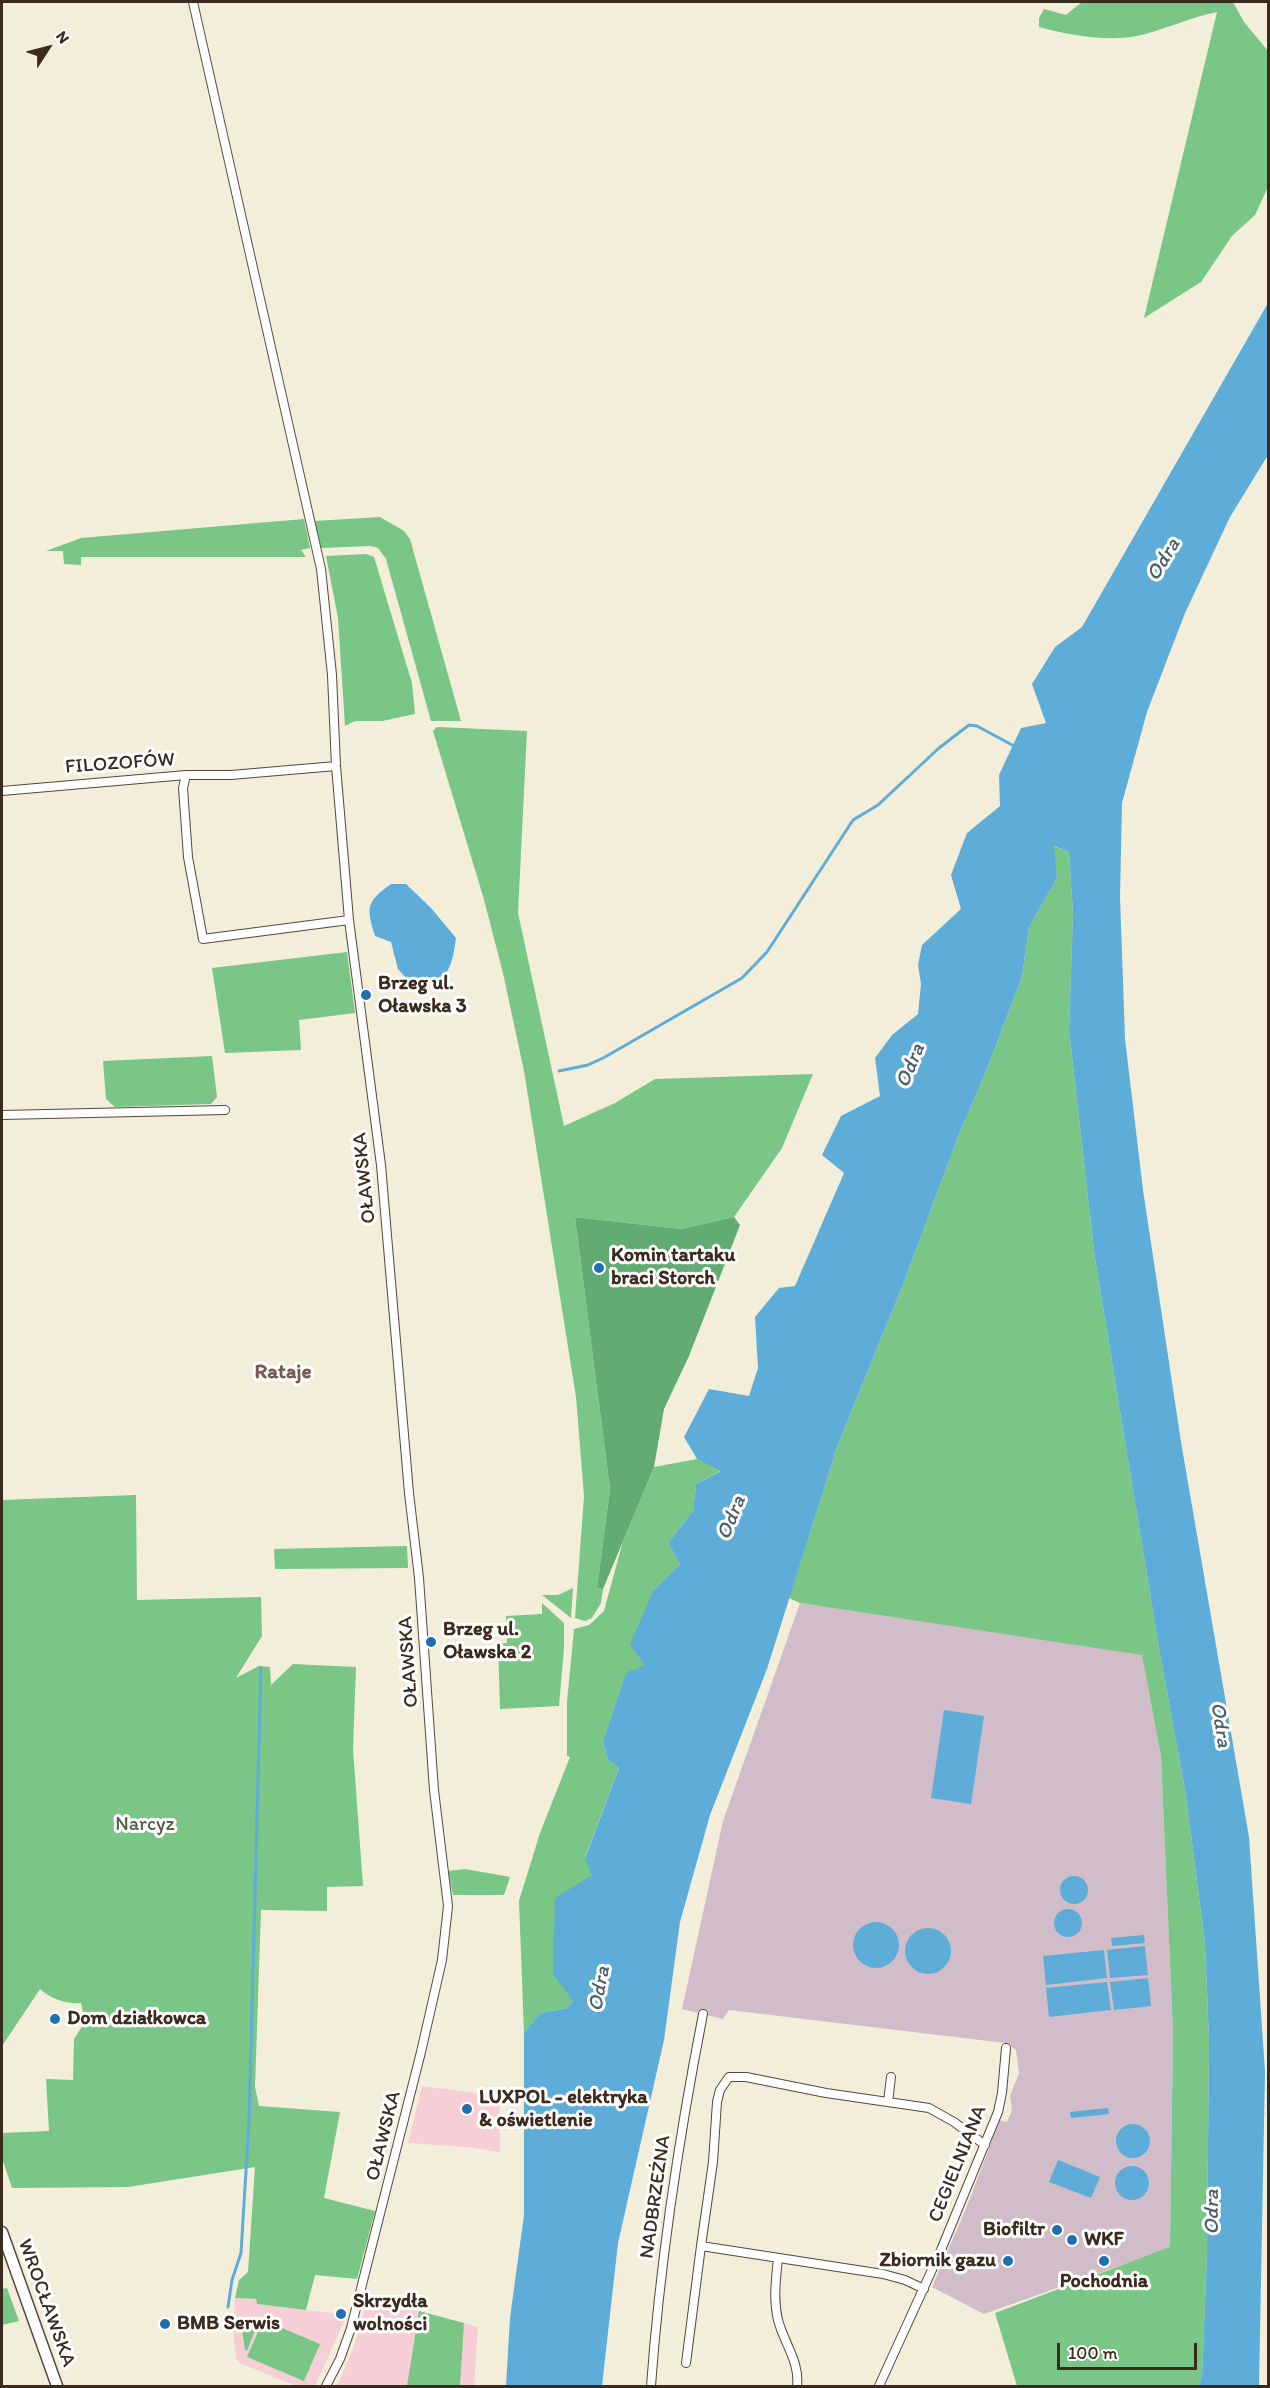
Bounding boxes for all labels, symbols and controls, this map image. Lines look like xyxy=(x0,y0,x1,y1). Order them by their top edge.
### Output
north arrow xyxy=(18,18,78,78)
text: N xyxy=(52,27,74,47)
water label: Odra xyxy=(1141,534,1187,586)
street label: FILOZOFÓW xyxy=(64,748,176,780)
place label: Brzeg ul. Oławska 3 xyxy=(378,972,467,1019)
marker: Brzeg ul. Oławska 3 xyxy=(359,988,373,1002)
water label: Odra xyxy=(891,1040,931,1092)
street label: OŁAWSKA xyxy=(348,1131,382,1225)
place label: Komin tartaku braci Storch xyxy=(611,1244,735,1291)
marker: Komin tartaku braci Storch xyxy=(592,1261,606,1275)
district label: Rataje xyxy=(254,1360,312,1386)
water label: Odra xyxy=(712,1492,752,1544)
street label: OŁAWSKA xyxy=(394,1615,424,1709)
place label: Brzeg ul. Oławska 2 xyxy=(443,1618,531,1665)
marker: Brzeg ul. Oławska 2 xyxy=(424,1635,438,1649)
water label: Odra xyxy=(1204,1701,1236,1749)
park label: Narcyz xyxy=(115,1813,175,1837)
water label: Odra xyxy=(584,1964,616,2014)
place label: Dom działkowca xyxy=(67,2007,206,2031)
marker: Dom działkowca xyxy=(48,2012,62,2026)
place label: LUXPOL - elektryka & oświetlenie xyxy=(479,2086,648,2133)
street label: OŁAWSKA xyxy=(361,2089,407,2183)
marker: LUXPOL - elektryka & oświetlenie xyxy=(460,2102,474,2116)
street label: CEGIELNIANA xyxy=(924,2102,992,2226)
street label: NADBRZEŻNA xyxy=(635,2134,677,2260)
water label: Odra xyxy=(1200,2189,1226,2235)
place label: Biofiltr xyxy=(983,2218,1045,2242)
marker: Biofiltr xyxy=(1050,2223,1064,2237)
place label: WKF xyxy=(1084,2228,1124,2252)
marker: WKF xyxy=(1065,2233,1079,2247)
street label: WROCŁAWSKA xyxy=(12,2236,80,2370)
place label: Zbiornik gazu xyxy=(879,2249,996,2273)
marker: Zbiornik gazu xyxy=(1001,2254,1015,2268)
marker: Pochodnia xyxy=(1097,2254,1111,2268)
place label: Pochodnia xyxy=(1060,2270,1148,2294)
place label: Skrzydła wolności xyxy=(353,2290,428,2337)
marker: Skrzydła wolności xyxy=(334,2307,348,2321)
place label: BMB Serwis xyxy=(177,2312,280,2336)
marker: BMB Serwis xyxy=(158,2317,172,2331)
scale bar xyxy=(1060,2331,1200,2369)
text: 100 m xyxy=(1068,2342,1118,2364)

